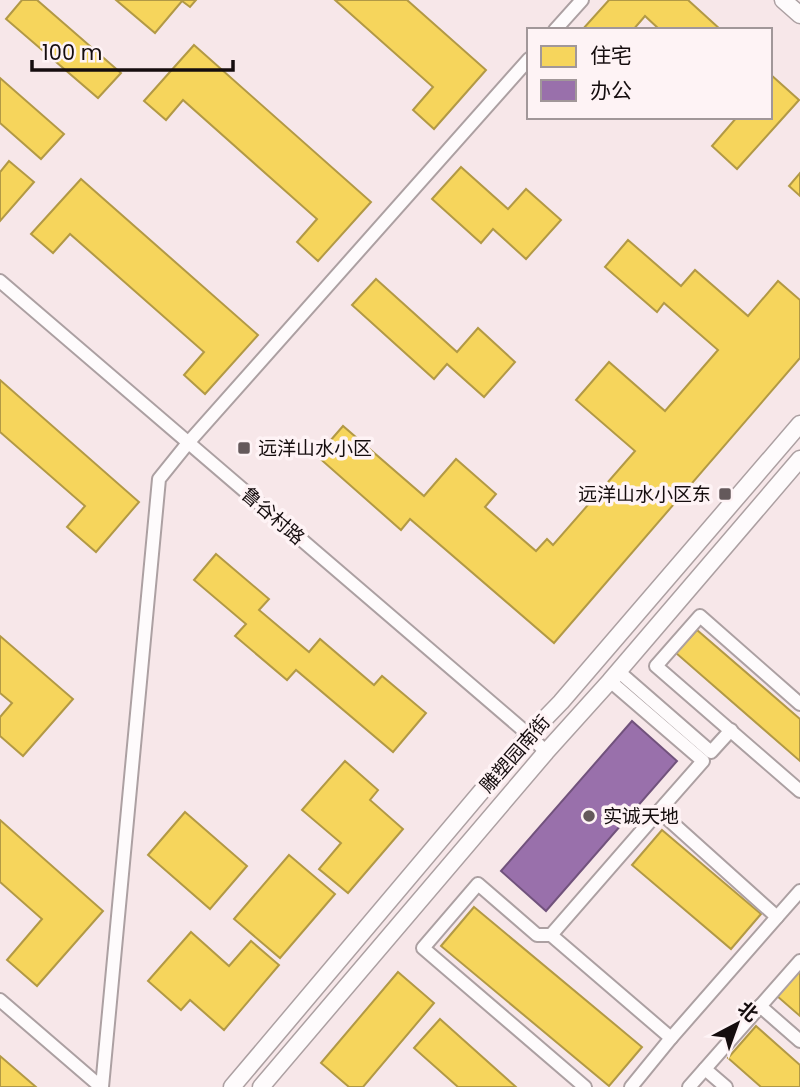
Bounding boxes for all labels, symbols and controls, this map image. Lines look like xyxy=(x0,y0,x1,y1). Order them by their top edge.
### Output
scale bar xyxy=(32,28,233,72)
legend xyxy=(527,28,772,119)
text: 100 m xyxy=(42,38,102,67)
text: 住宅 xyxy=(590,41,632,70)
text: 办公 xyxy=(590,76,632,105)
place label: 远洋山水小区 xyxy=(258,435,372,462)
marker: 远洋山水小区 xyxy=(236,440,252,456)
street label: 鲁谷村路 xyxy=(235,481,311,551)
place label: 远洋山水小区东 xyxy=(578,481,711,508)
marker: 远洋山水小区东 xyxy=(717,486,733,502)
street label: 雕塑园南街 xyxy=(474,709,556,799)
place label: 实诚天地 xyxy=(603,803,679,830)
marker: 实诚天地 xyxy=(581,808,597,824)
north arrow xyxy=(702,989,772,1059)
text: 北 xyxy=(732,995,764,1028)

